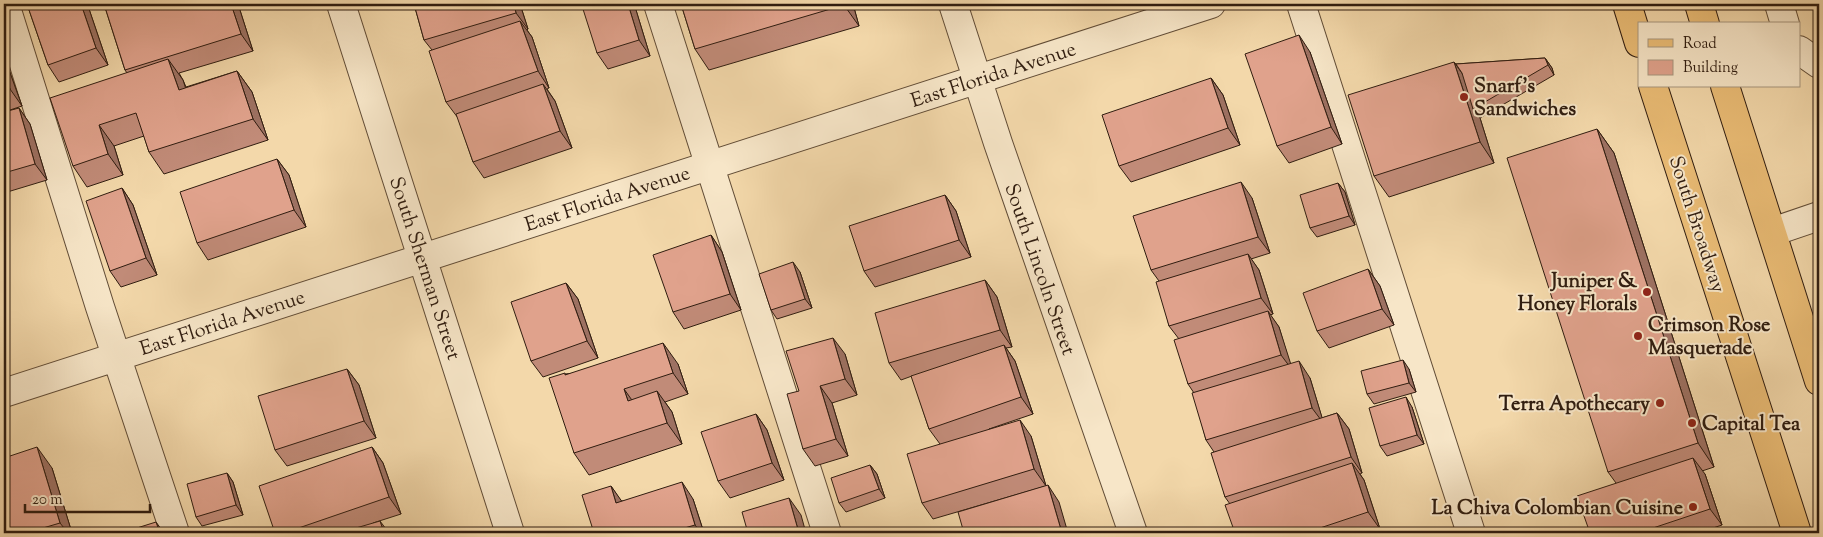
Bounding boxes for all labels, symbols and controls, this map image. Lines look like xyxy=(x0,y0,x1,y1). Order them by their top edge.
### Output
legend xyxy=(1638,22,1800,88)
text: Road xyxy=(1683,34,1717,55)
street label: East Florida Avenue xyxy=(907,36,1080,117)
text: Building xyxy=(1683,58,1738,79)
place label: Snarf's Sandwiches xyxy=(1474,73,1576,125)
marker: Snarf's Sandwiches xyxy=(1458,91,1470,103)
street label: South Broadway xyxy=(1660,153,1731,297)
street label: East Florida Avenue xyxy=(521,160,694,241)
street label: South Sherman Street xyxy=(380,173,467,364)
street label: South Lincoln Street xyxy=(996,180,1082,360)
place label: Juniper & Honey Florals xyxy=(1518,268,1638,320)
street label: East Florida Avenue xyxy=(136,284,309,365)
marker: Juniper & Honey Florals xyxy=(1641,286,1653,298)
place label: Crimson Rose Masquerade xyxy=(1648,312,1770,364)
marker: Crimson Rose Masquerade xyxy=(1632,330,1644,342)
place label: Terra Apothecary xyxy=(1499,391,1650,420)
marker: Terra Apothecary xyxy=(1654,397,1666,409)
place label: Capital Tea xyxy=(1702,411,1801,440)
marker: Capital Tea xyxy=(1686,417,1698,429)
scale bar xyxy=(25,482,150,514)
text: 20 m xyxy=(32,490,63,511)
place label: La Chiva Colombian Cuisine xyxy=(1432,495,1683,524)
marker: La Chiva Colombian Cuisine xyxy=(1687,501,1699,513)

